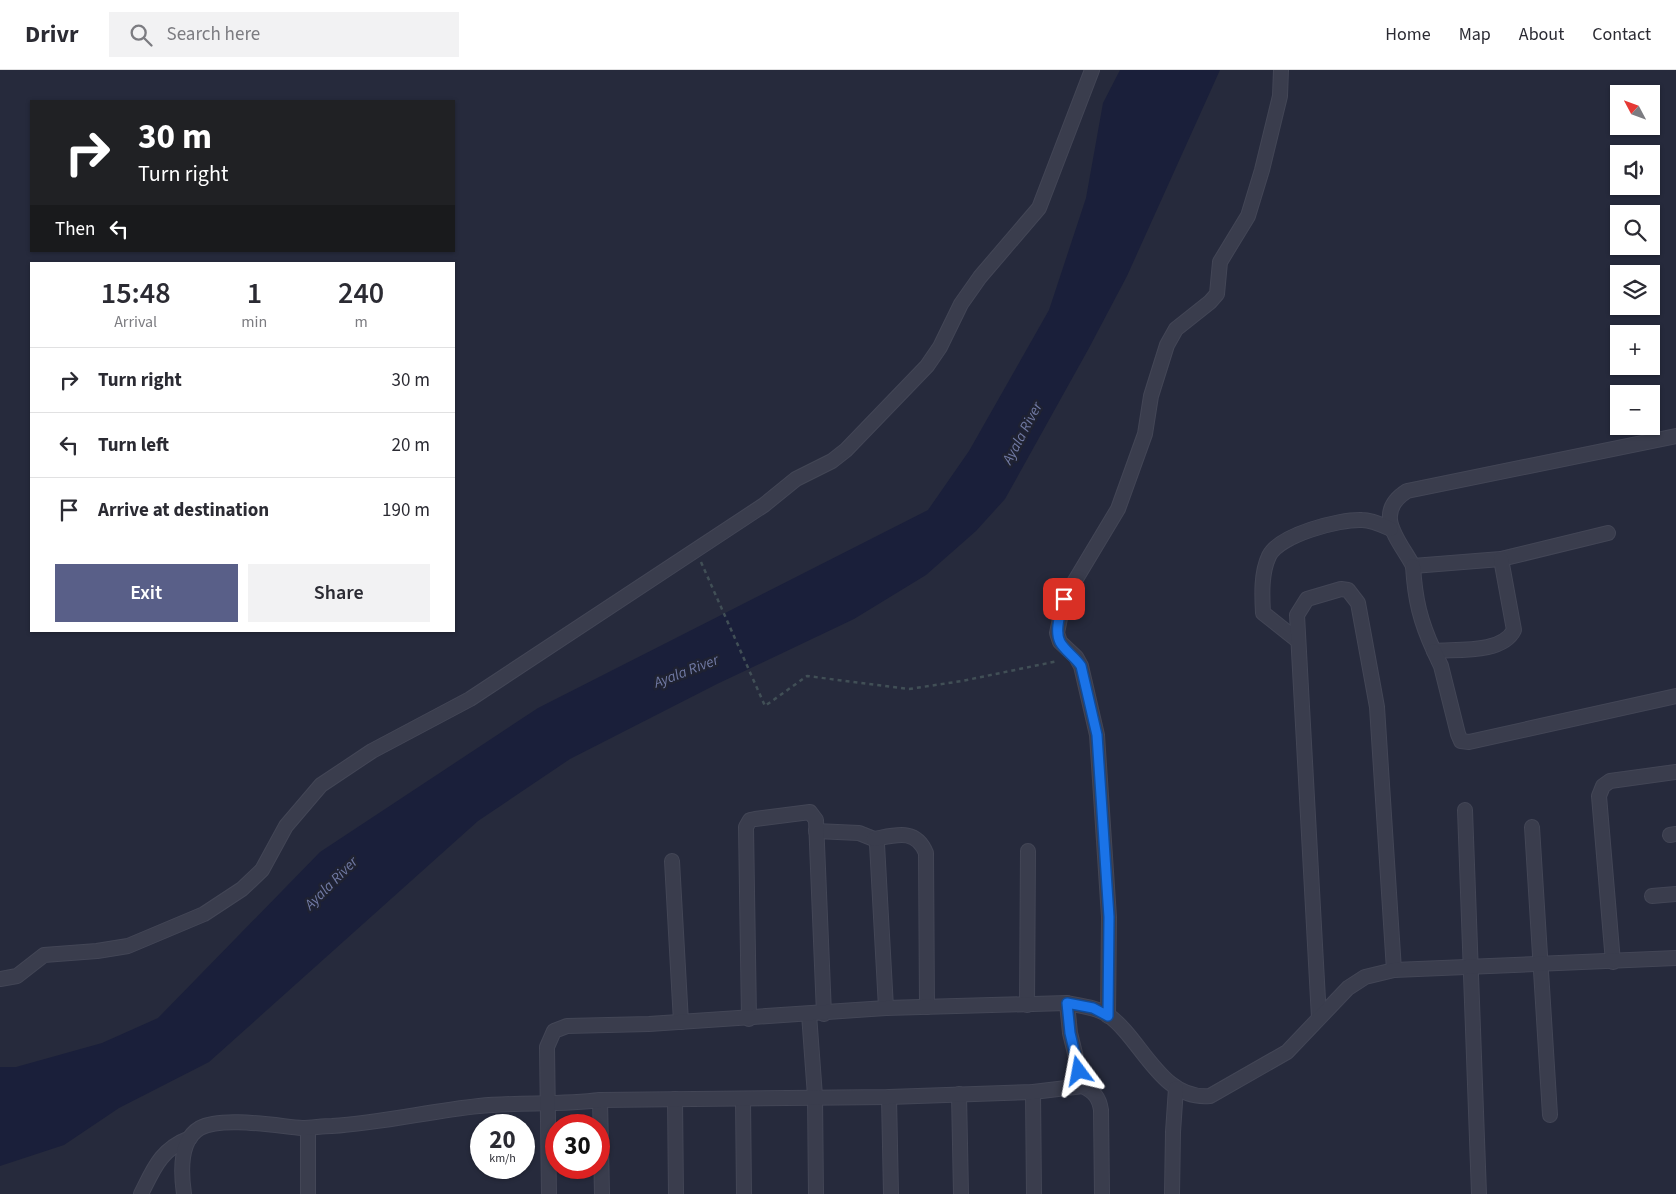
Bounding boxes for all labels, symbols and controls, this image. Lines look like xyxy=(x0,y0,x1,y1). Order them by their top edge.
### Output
search box xyxy=(109,12,459,57)
text: Drivr xyxy=(25,17,79,52)
icon: search xyxy=(127,21,155,49)
text: Search here xyxy=(167,21,260,48)
text: Home xyxy=(1385,22,1431,47)
text: Map xyxy=(1459,22,1491,47)
text: About xyxy=(1519,22,1564,47)
text: Contact xyxy=(1592,22,1651,47)
north arrow xyxy=(1610,85,1660,135)
map controls xyxy=(1610,85,1660,435)
text: 30 m xyxy=(138,112,212,162)
icon: right xyxy=(55,120,120,185)
button: sound xyxy=(1610,145,1660,195)
text: Turn right xyxy=(138,158,228,190)
button: search xyxy=(1610,205,1660,255)
icon: left xyxy=(105,215,133,243)
text: Then xyxy=(55,216,95,243)
button: layers xyxy=(1610,265,1660,315)
text: 15:48 xyxy=(101,272,171,315)
text: 1 xyxy=(247,272,262,315)
text: 240 xyxy=(338,272,384,315)
text: Arrival xyxy=(114,311,157,333)
text: min xyxy=(241,311,267,333)
text: m xyxy=(355,311,368,333)
button: + xyxy=(1610,325,1660,375)
icon: right xyxy=(55,366,83,394)
text: Turn right xyxy=(98,367,182,394)
text: 30 m xyxy=(392,367,430,394)
button: − xyxy=(1610,385,1660,435)
water label: Ayala River xyxy=(997,398,1048,469)
icon: left xyxy=(55,431,83,459)
text: Turn left xyxy=(98,432,169,459)
text: 20 m xyxy=(392,432,430,459)
icon: arrive xyxy=(55,496,83,524)
text: Arrive at destination xyxy=(98,497,269,524)
text: 190 m xyxy=(382,497,430,524)
button: Exit xyxy=(55,564,238,622)
button: Share xyxy=(248,564,430,622)
pin xyxy=(1043,578,1085,620)
icon: arrive xyxy=(1050,585,1078,613)
water label: Ayala River xyxy=(650,649,722,694)
water label: Ayala River xyxy=(299,851,363,915)
position arrow xyxy=(1052,1044,1104,1096)
speed limit sign: 30 xyxy=(545,1114,610,1179)
text: 20 xyxy=(489,1122,516,1158)
text: km/h xyxy=(489,1150,516,1167)

